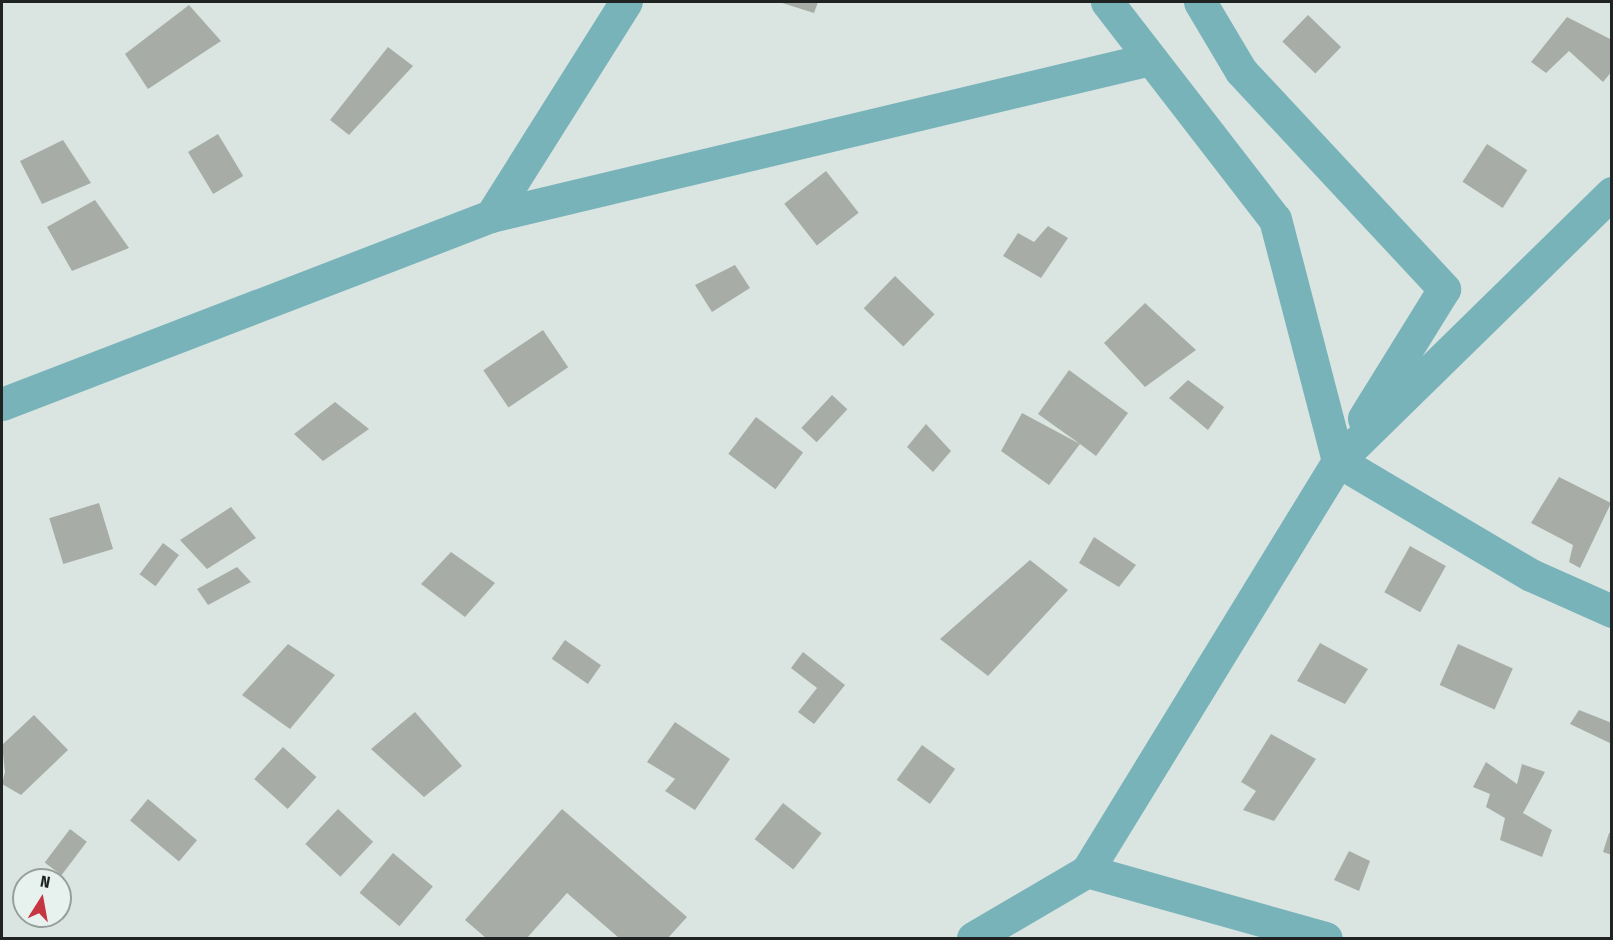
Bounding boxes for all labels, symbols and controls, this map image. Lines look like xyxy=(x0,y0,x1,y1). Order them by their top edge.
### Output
north arrow xyxy=(12,868,72,928)
text: N xyxy=(39,872,52,892)

